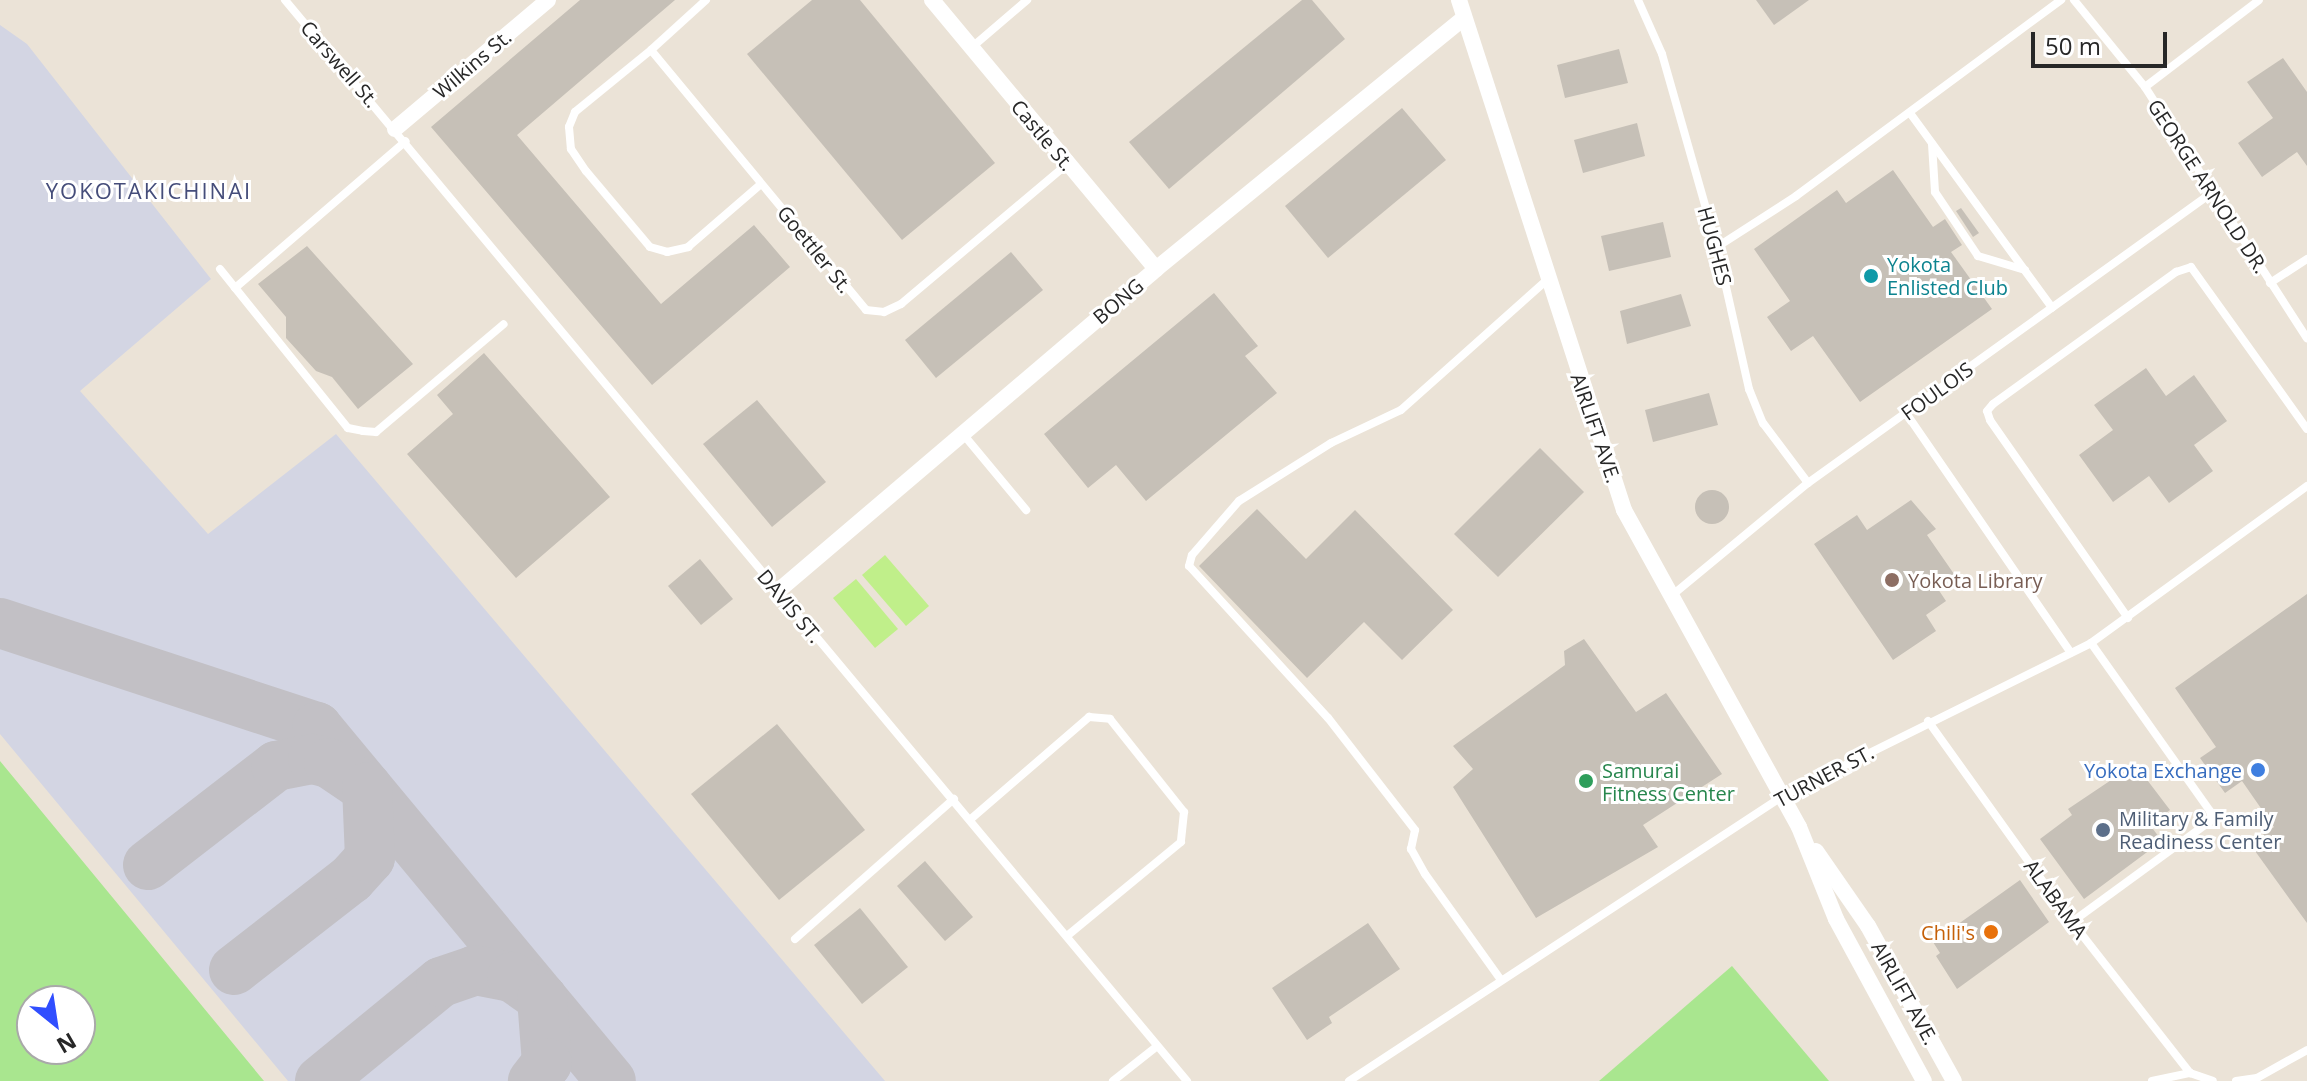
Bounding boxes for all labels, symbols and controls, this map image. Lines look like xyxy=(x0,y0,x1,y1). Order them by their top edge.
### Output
street label: Carswell St. xyxy=(296,16,384,112)
scale bar xyxy=(2035,16,2171,66)
street label: Wilkins St. xyxy=(428,24,516,104)
text: 50 m xyxy=(2045,29,2101,62)
street label: Castle St. xyxy=(1006,95,1080,175)
street label: GEORGE ARNOLD DR. xyxy=(2143,95,2273,277)
district label: YOKOTAKICHINAI xyxy=(46,178,252,204)
street label: Goettler St. xyxy=(773,201,857,297)
street label: HUGHES xyxy=(1693,204,1737,288)
place label: Yokota Enlisted Club xyxy=(1887,252,2008,299)
marker: Yokota Enlisted Club xyxy=(1862,267,1880,285)
street label: BONG xyxy=(1088,273,1148,329)
street label: FOULOIS xyxy=(1896,357,1978,425)
street label: AIRLIFT AVE. xyxy=(1566,370,1626,486)
street label: DAVIS ST. xyxy=(753,565,827,647)
place label: Yokota Library xyxy=(1908,568,2042,592)
marker: Yokota Library xyxy=(1883,571,1901,589)
street label: TURNER ST. xyxy=(1770,740,1878,812)
place label: Samurai Fitness Center xyxy=(1602,758,1735,805)
place label: Yokota Exchange xyxy=(2084,758,2242,782)
marker: Yokota Exchange xyxy=(2249,761,2267,779)
marker: Samurai Fitness Center xyxy=(1577,772,1595,790)
place label: Military & Family Readiness Center xyxy=(2119,806,2281,853)
marker: Military & Family Readiness Center xyxy=(2094,821,2112,839)
street label: ALABAMA xyxy=(2019,855,2093,943)
place label: Chili's xyxy=(1921,920,1975,944)
marker: Chili's xyxy=(1982,923,2000,941)
street label: AIRLIFT AVE. xyxy=(1867,937,1943,1049)
north arrow xyxy=(16,985,96,1065)
text: N xyxy=(52,1027,82,1062)

